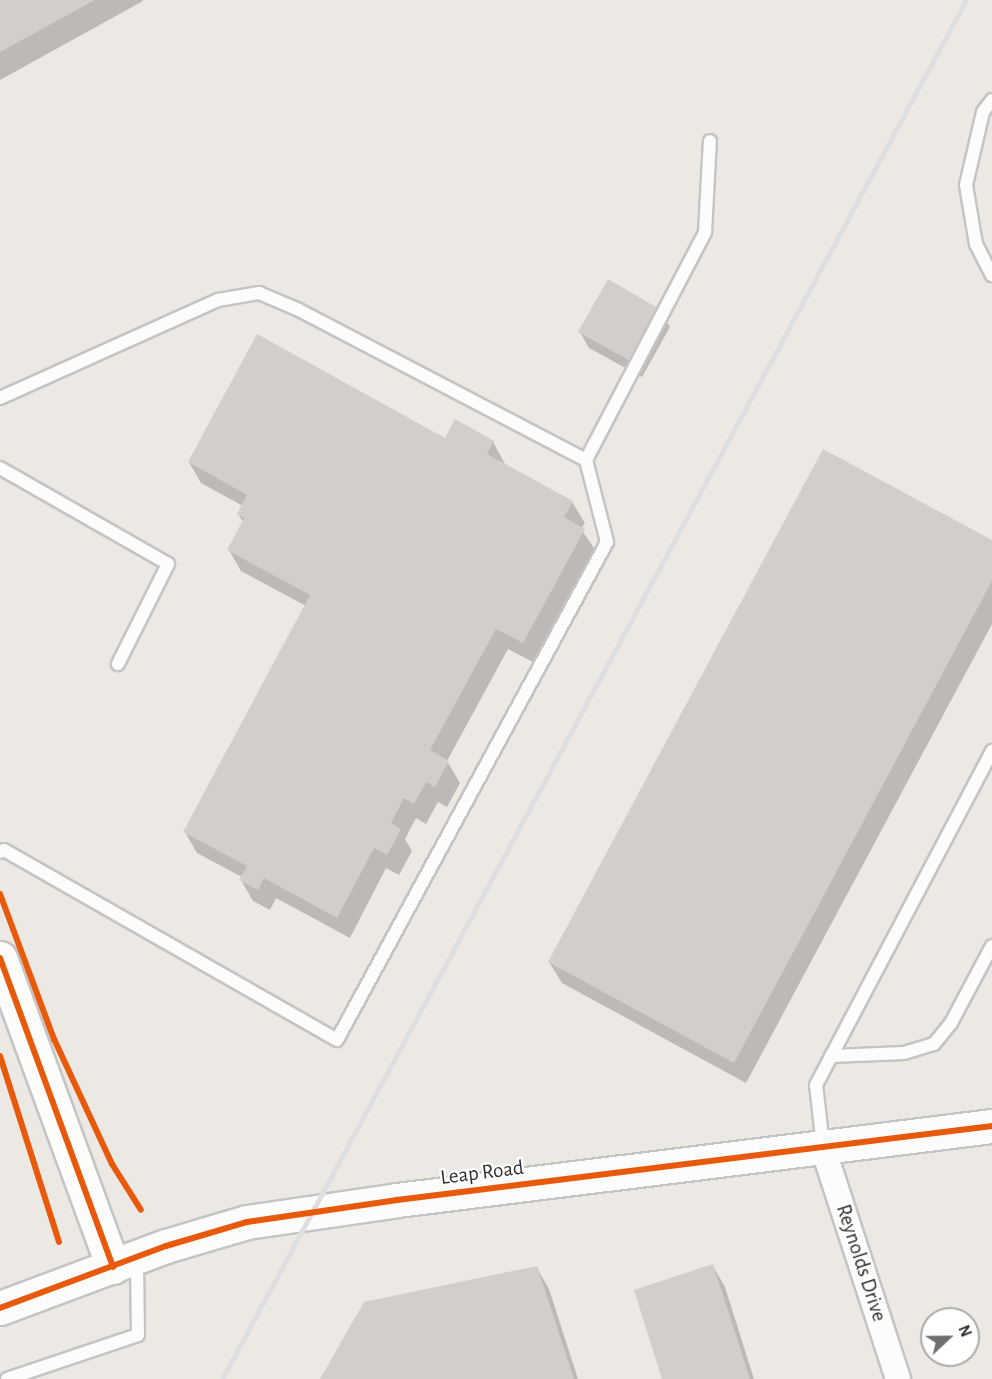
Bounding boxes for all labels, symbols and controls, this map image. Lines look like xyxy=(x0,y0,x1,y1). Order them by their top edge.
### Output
street label: Leap Road xyxy=(439,1155,525,1191)
street label: Reynolds Drive xyxy=(830,1201,892,1325)
north arrow xyxy=(920,1307,980,1367)
text: N xyxy=(955,1323,974,1339)

